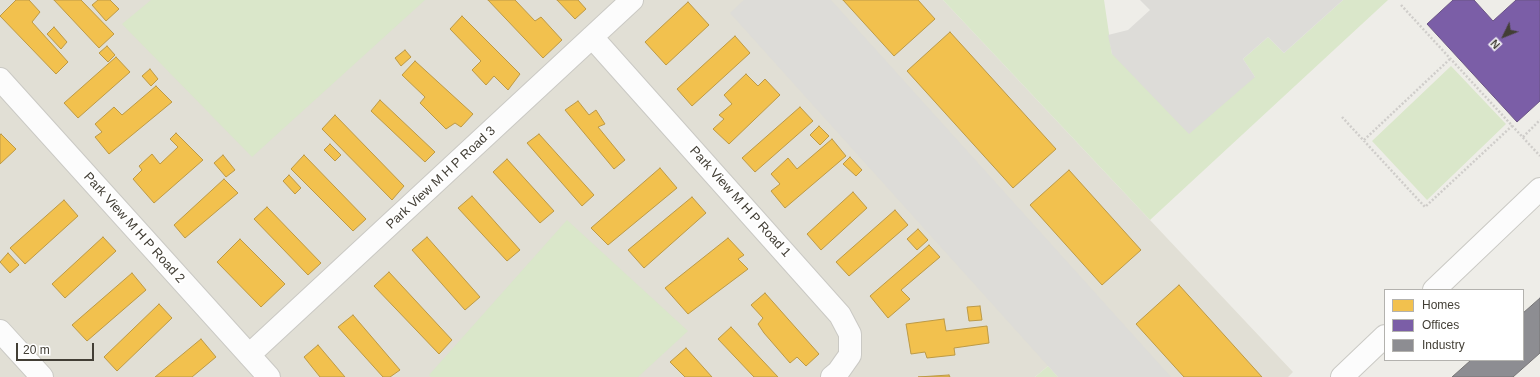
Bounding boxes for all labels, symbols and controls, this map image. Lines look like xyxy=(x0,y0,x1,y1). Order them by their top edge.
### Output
north arrow xyxy=(1484,16,1524,56)
text: N xyxy=(1488,37,1502,51)
street label: Park View M H P Road 3 xyxy=(383,123,499,233)
street label: Park View M H P Road 1 xyxy=(686,143,794,261)
street label: Park View M H P Road 2 xyxy=(80,169,188,287)
legend xyxy=(1384,289,1524,361)
text: Homes xyxy=(1422,298,1460,312)
text: Offices xyxy=(1422,318,1459,332)
scale bar xyxy=(18,335,96,361)
text: Industry xyxy=(1422,338,1465,352)
text: 20 m xyxy=(23,343,50,357)

